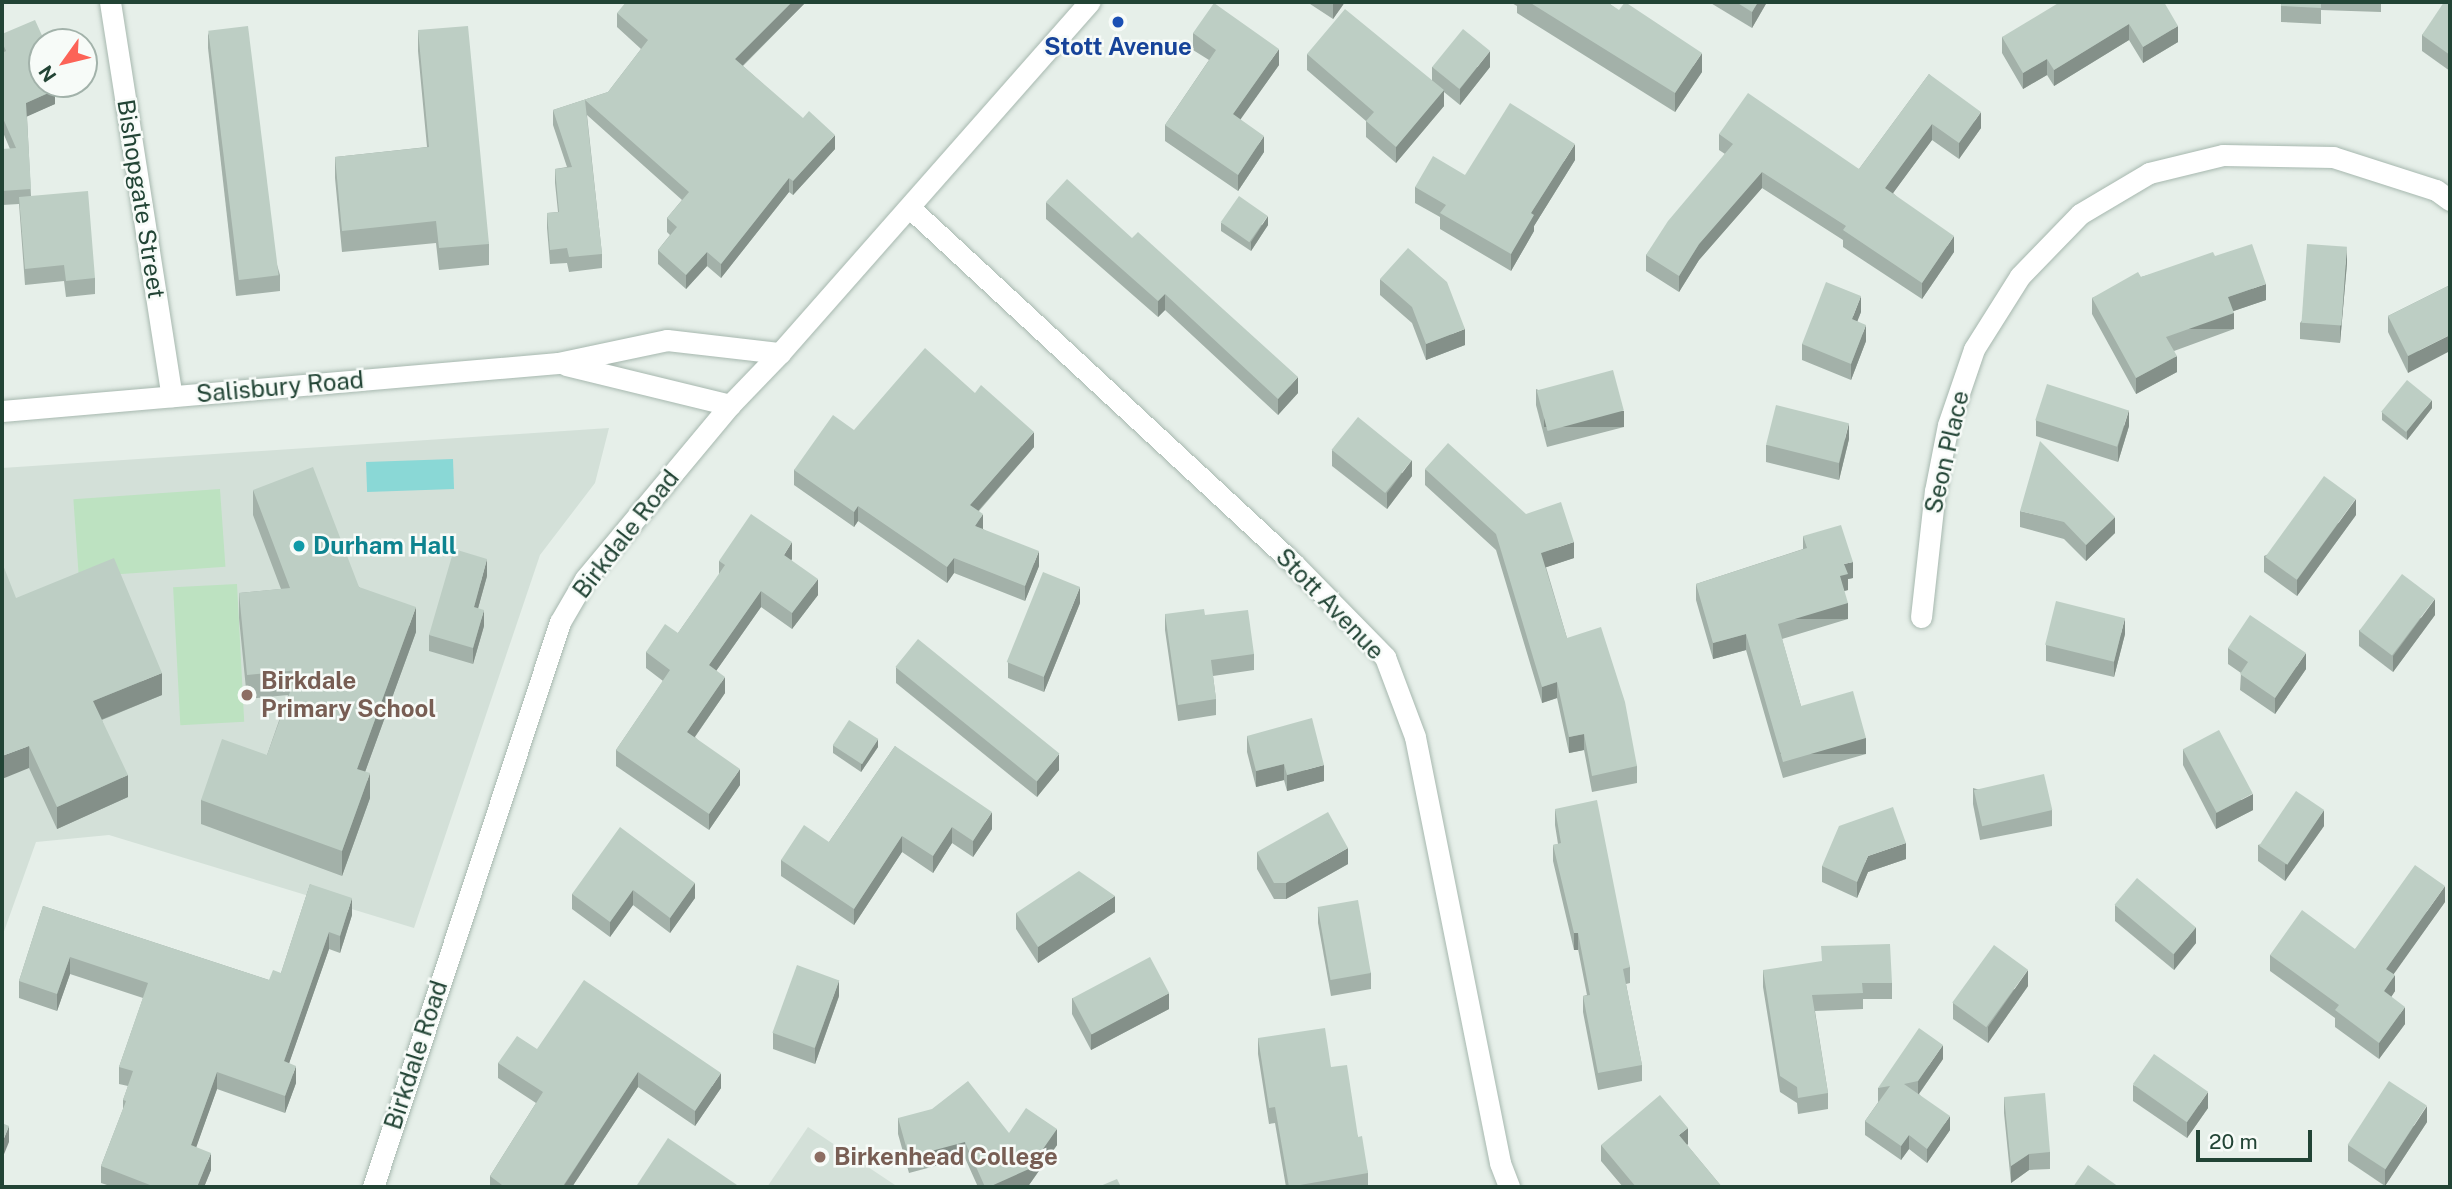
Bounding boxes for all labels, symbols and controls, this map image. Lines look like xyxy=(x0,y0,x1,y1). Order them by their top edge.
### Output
marker: Stott Avenue xyxy=(1110,14,1126,30)
north arrow xyxy=(28,28,98,98)
place label: Stott Avenue xyxy=(1044,33,1192,61)
text: N xyxy=(34,61,61,86)
street label: Bishopgate Street xyxy=(111,97,171,301)
street label: Salisbury Road xyxy=(195,365,365,409)
street label: Seon Place xyxy=(1919,388,1975,516)
street label: Birkdale Road xyxy=(567,464,685,604)
place label: Durham Hall xyxy=(313,532,457,560)
marker: Durham Hall xyxy=(291,538,307,554)
street label: Stott Avenue xyxy=(1270,542,1390,666)
place label: Birkdale Primary School xyxy=(261,667,436,723)
marker: Birkdale Primary School xyxy=(239,687,255,703)
street label: Birkdale Road xyxy=(378,977,454,1133)
scale bar xyxy=(2200,1116,2316,1160)
text: 20 m xyxy=(2209,1129,2258,1154)
place label: Birkenhead College xyxy=(834,1143,1058,1171)
marker: Birkenhead College xyxy=(812,1149,828,1165)

